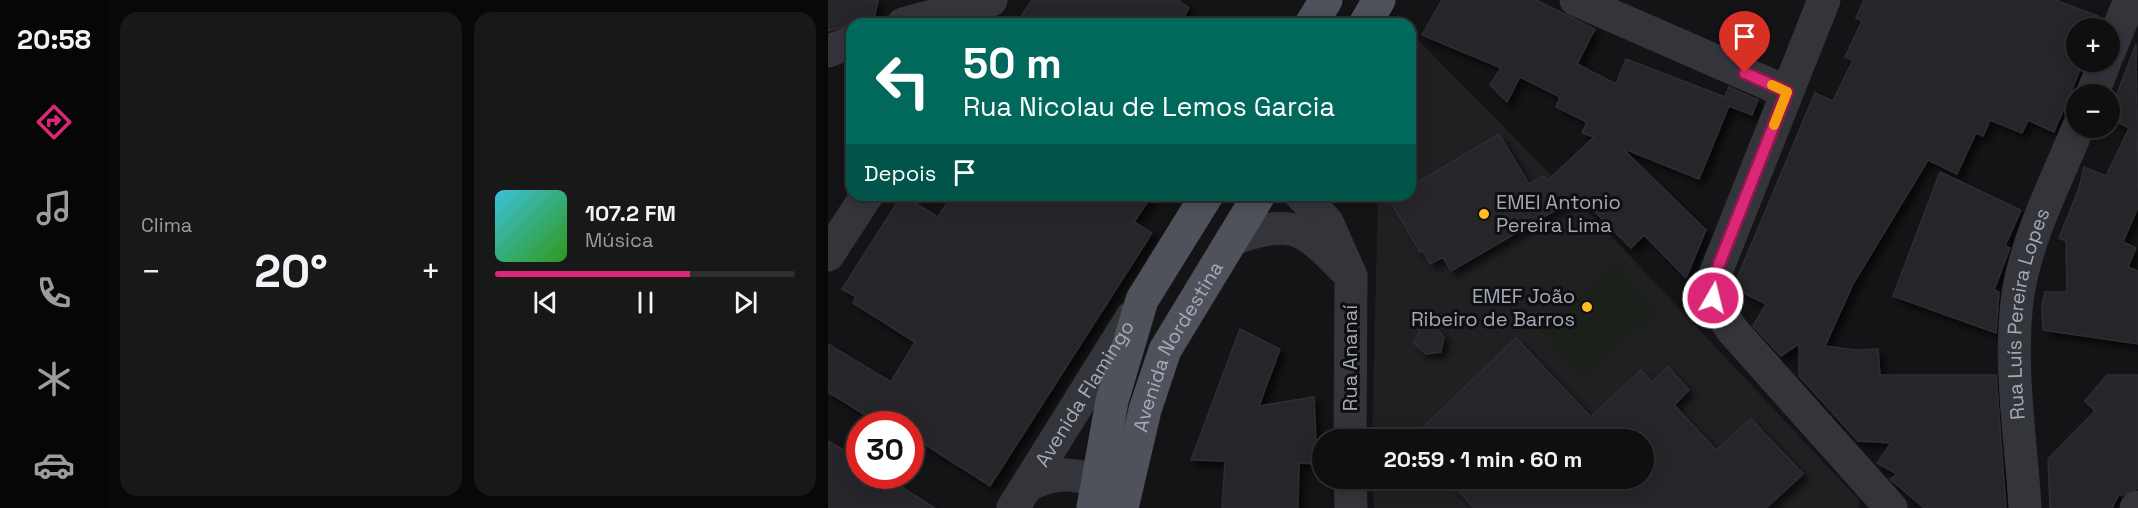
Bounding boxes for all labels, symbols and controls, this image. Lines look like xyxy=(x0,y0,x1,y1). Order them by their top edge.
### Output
pin xyxy=(1719,11,1770,73)
map controls xyxy=(2066,18,2120,138)
button: + xyxy=(2066,18,2120,72)
icon: arrive xyxy=(1728,20,1761,53)
text: 20:58 xyxy=(17,22,91,57)
text: 50 m xyxy=(963,37,1062,90)
icon: left xyxy=(864,42,942,120)
button: − xyxy=(2066,84,2120,138)
text: Rua Nicolau de Lemos Garcia xyxy=(963,89,1335,124)
icon: directions xyxy=(33,101,75,143)
icon: arrive xyxy=(948,156,981,189)
text: Depois xyxy=(864,159,936,187)
icon: music xyxy=(33,187,75,229)
place label: EMEI Antonio Pereira Lima xyxy=(1496,189,1621,238)
text: 107.2 FM xyxy=(585,199,676,227)
street label: Rua Luís Pereira Lopes xyxy=(2001,204,2055,421)
marker: EMEI Antonio Pereira Lima xyxy=(1477,207,1491,221)
text: Clima xyxy=(141,212,192,238)
text: Música xyxy=(585,227,653,253)
text: 20° xyxy=(254,243,328,300)
text: − xyxy=(141,251,161,293)
text: + xyxy=(421,251,441,293)
street label: Avenida Nordestina xyxy=(1127,256,1229,435)
position arrow xyxy=(1681,266,1745,330)
icon: phone xyxy=(33,272,75,314)
place label: EMEF João Ribeiro de Barros xyxy=(1411,283,1575,332)
icon: previous xyxy=(529,286,562,319)
icon: pause xyxy=(629,286,662,319)
icon: next xyxy=(729,286,762,319)
marker: EMEF João Ribeiro de Barros xyxy=(1580,300,1594,314)
street label: Rua Ananaí xyxy=(1337,305,1363,411)
street label: Avenida Flamingo xyxy=(1029,315,1140,472)
icon: climate xyxy=(33,358,75,400)
speed limit sign: 30 xyxy=(846,411,924,489)
icon: car xyxy=(33,444,75,486)
text: 20:59 · 1 min · 60 m xyxy=(1384,445,1582,473)

